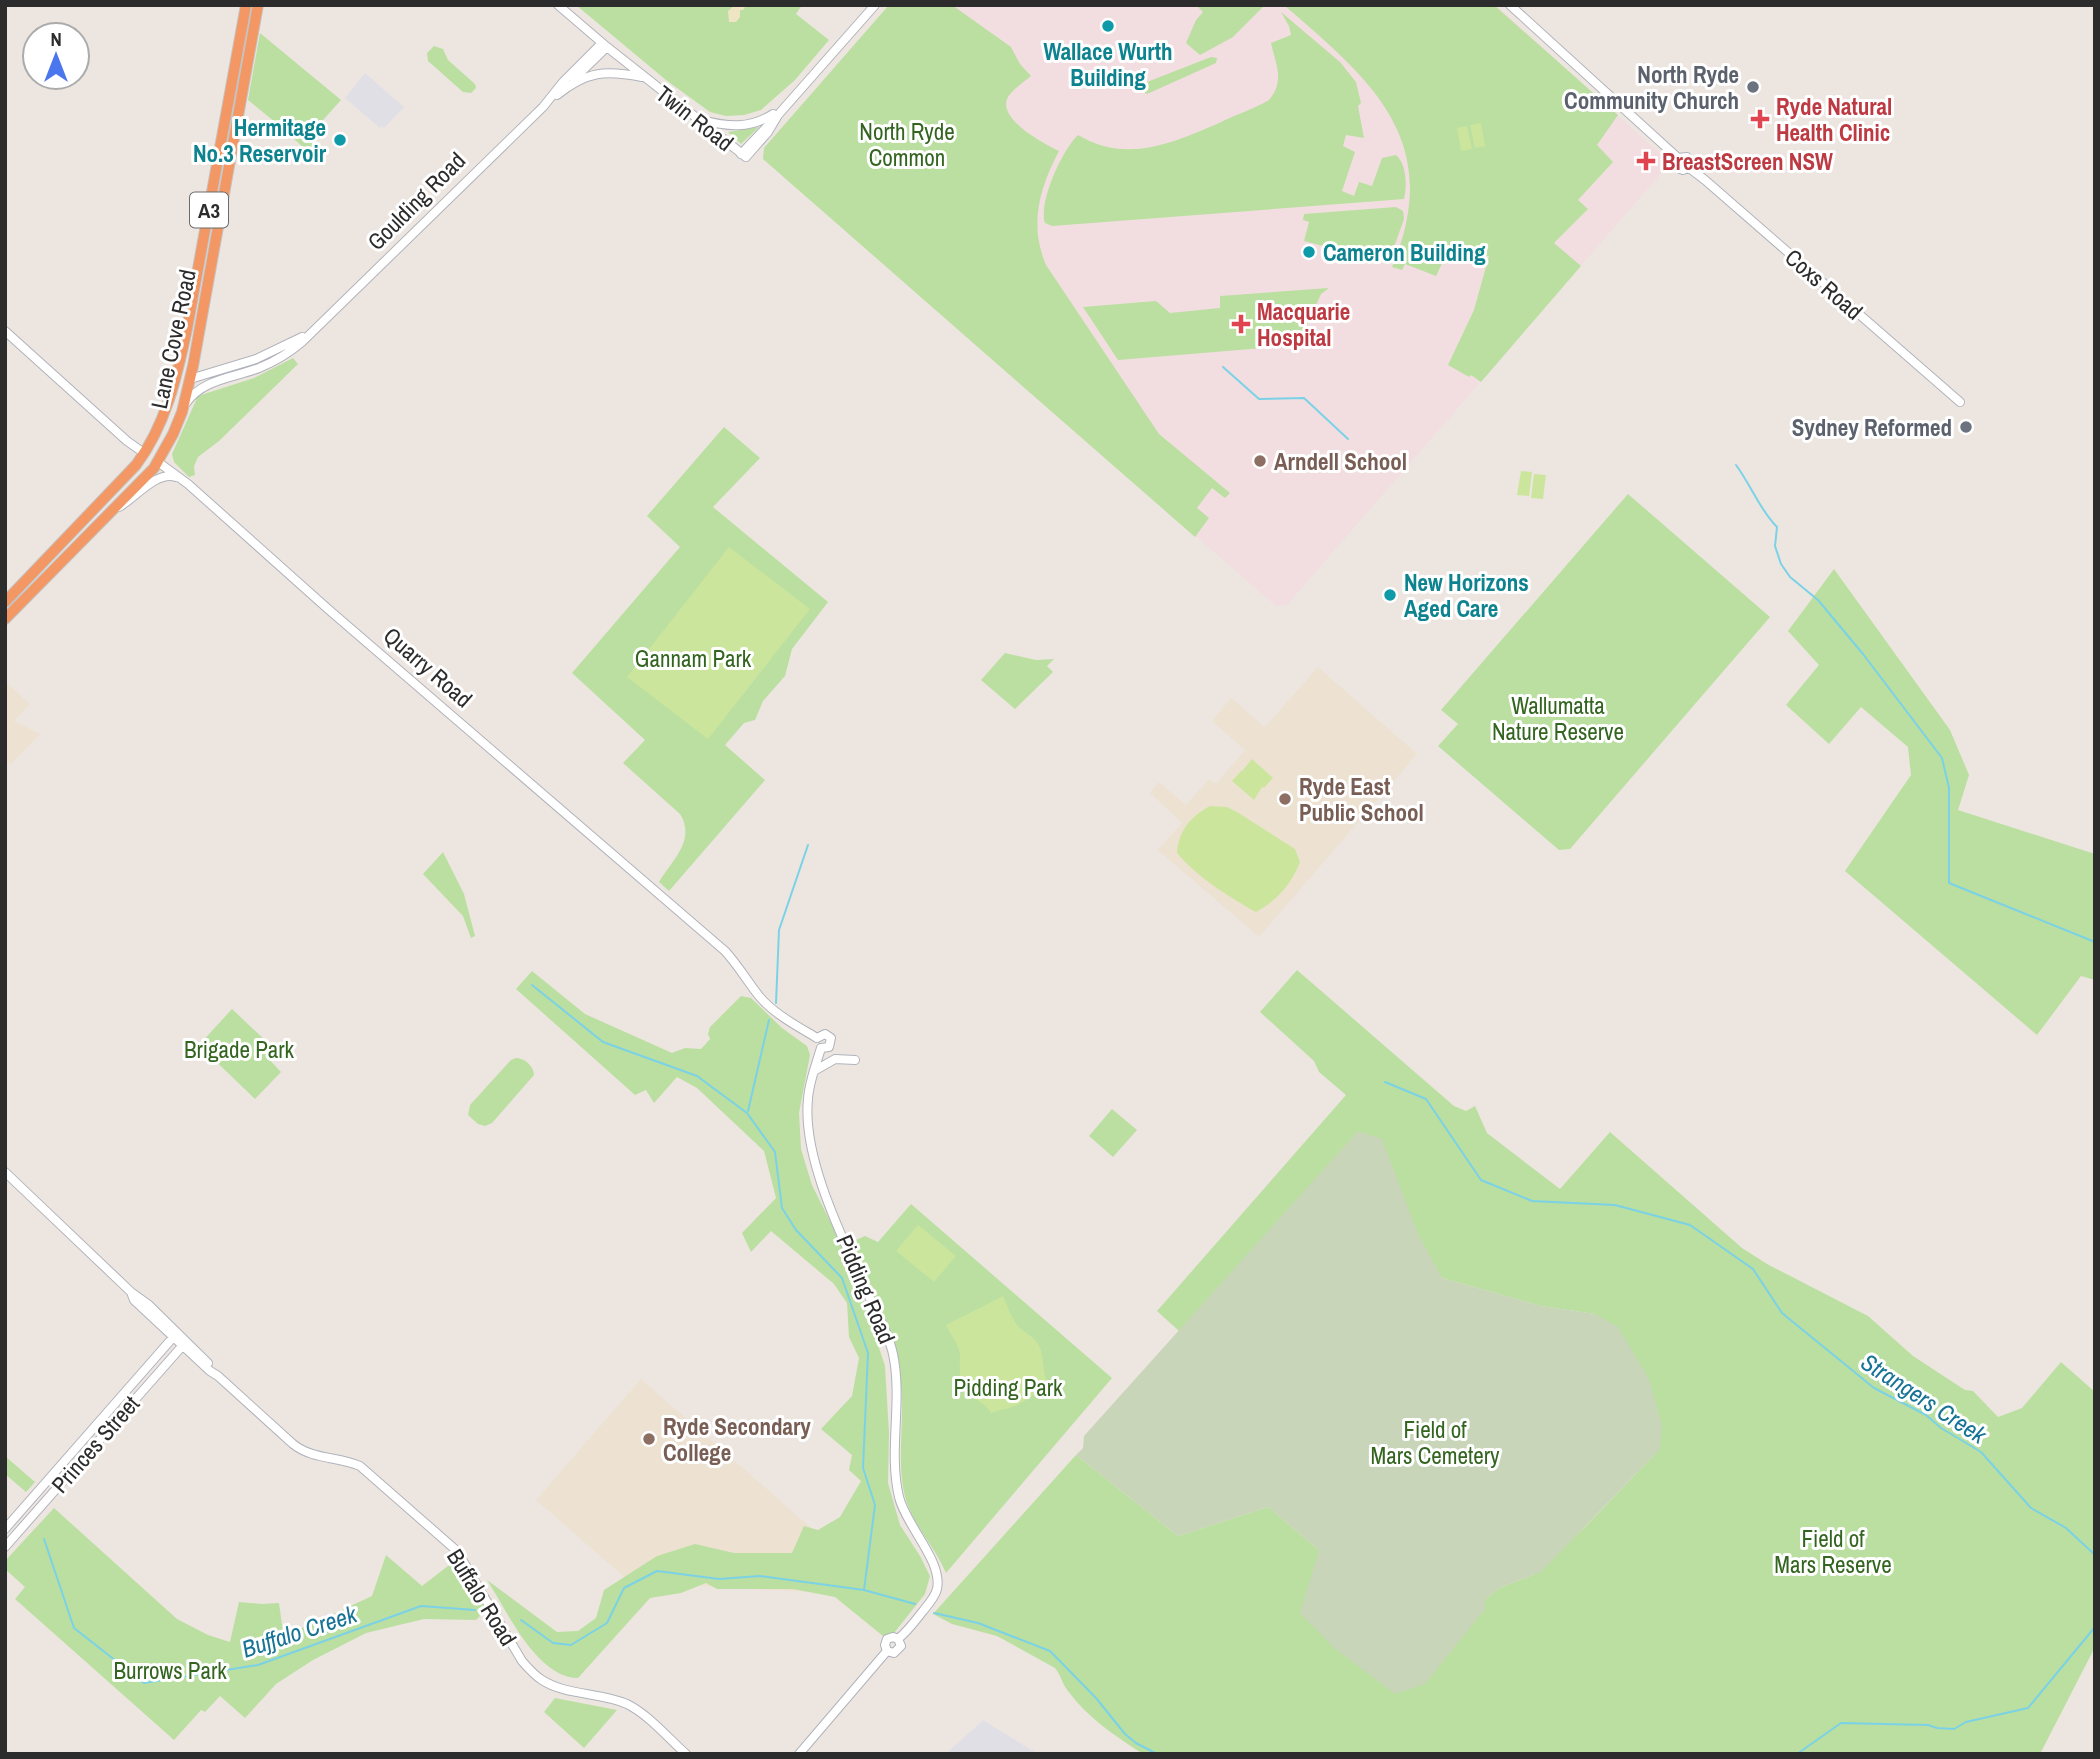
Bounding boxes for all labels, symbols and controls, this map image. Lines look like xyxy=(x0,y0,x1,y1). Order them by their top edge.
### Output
marker: Wallace Wurth Building xyxy=(1100,18,1116,34)
north arrow xyxy=(21,21,91,91)
text: N xyxy=(50,26,62,52)
place label: Wallace Wurth Building xyxy=(1044,36,1172,93)
place label: North Ryde Community Church xyxy=(1564,59,1739,116)
street label: Twin Road xyxy=(650,78,740,158)
marker: North Ryde Community Church xyxy=(1745,79,1761,95)
place label: Ryde Natural Health Clinic xyxy=(1776,91,1892,148)
marker: Ryde Natural Health Clinic xyxy=(1750,109,1770,129)
place label: Hermitage No.3 Reservoir xyxy=(193,112,327,169)
park label: North Ryde Common xyxy=(859,116,955,173)
marker: Hermitage No.3 Reservoir xyxy=(332,132,348,148)
street label: Goulding Road xyxy=(360,145,472,257)
place label: BreastScreen NSW xyxy=(1662,146,1833,177)
marker: BreastScreen NSW xyxy=(1636,151,1656,171)
road number: A3 xyxy=(190,192,228,228)
place label: Cameron Building xyxy=(1323,237,1486,268)
street label: Coxs Road xyxy=(1779,242,1869,326)
marker: Cameron Building xyxy=(1301,244,1317,260)
street label: Lane Cove Road xyxy=(143,267,203,411)
place label: Macquarie Hospital xyxy=(1257,296,1350,353)
marker: Macquarie Hospital xyxy=(1231,314,1251,334)
place label: Sydney Reformed xyxy=(1792,412,1952,443)
marker: Sydney Reformed xyxy=(1958,419,1974,435)
place label: Arndell School xyxy=(1274,446,1407,477)
marker: Arndell School xyxy=(1252,453,1268,469)
place label: New Horizons Aged Care xyxy=(1404,567,1529,624)
marker: New Horizons Aged Care xyxy=(1382,587,1398,603)
street label: Quarry Road xyxy=(377,620,479,714)
park label: Gannam Park xyxy=(635,643,752,674)
park label: Wallumatta Nature Reserve xyxy=(1492,690,1624,747)
place label: Ryde East Public School xyxy=(1299,771,1424,828)
marker: Ryde East Public School xyxy=(1277,791,1293,807)
park label: Brigade Park xyxy=(184,1034,295,1065)
street label: Pidding Road xyxy=(829,1230,903,1348)
water label: Strangers Creek xyxy=(1855,1346,1994,1451)
park label: Pidding Park xyxy=(953,1372,1063,1403)
street label: Princes Street xyxy=(44,1389,146,1499)
place label: Ryde Secondary College xyxy=(663,1411,811,1468)
park label: Field of Mars Cemetery xyxy=(1371,1414,1500,1471)
marker: Ryde Secondary College xyxy=(641,1431,657,1447)
park label: Field of Mars Reserve xyxy=(1774,1523,1892,1580)
street label: Buffalo Road xyxy=(440,1543,524,1651)
water label: Buffalo Creek xyxy=(238,1597,362,1665)
park label: Burrows Park xyxy=(113,1655,227,1686)

